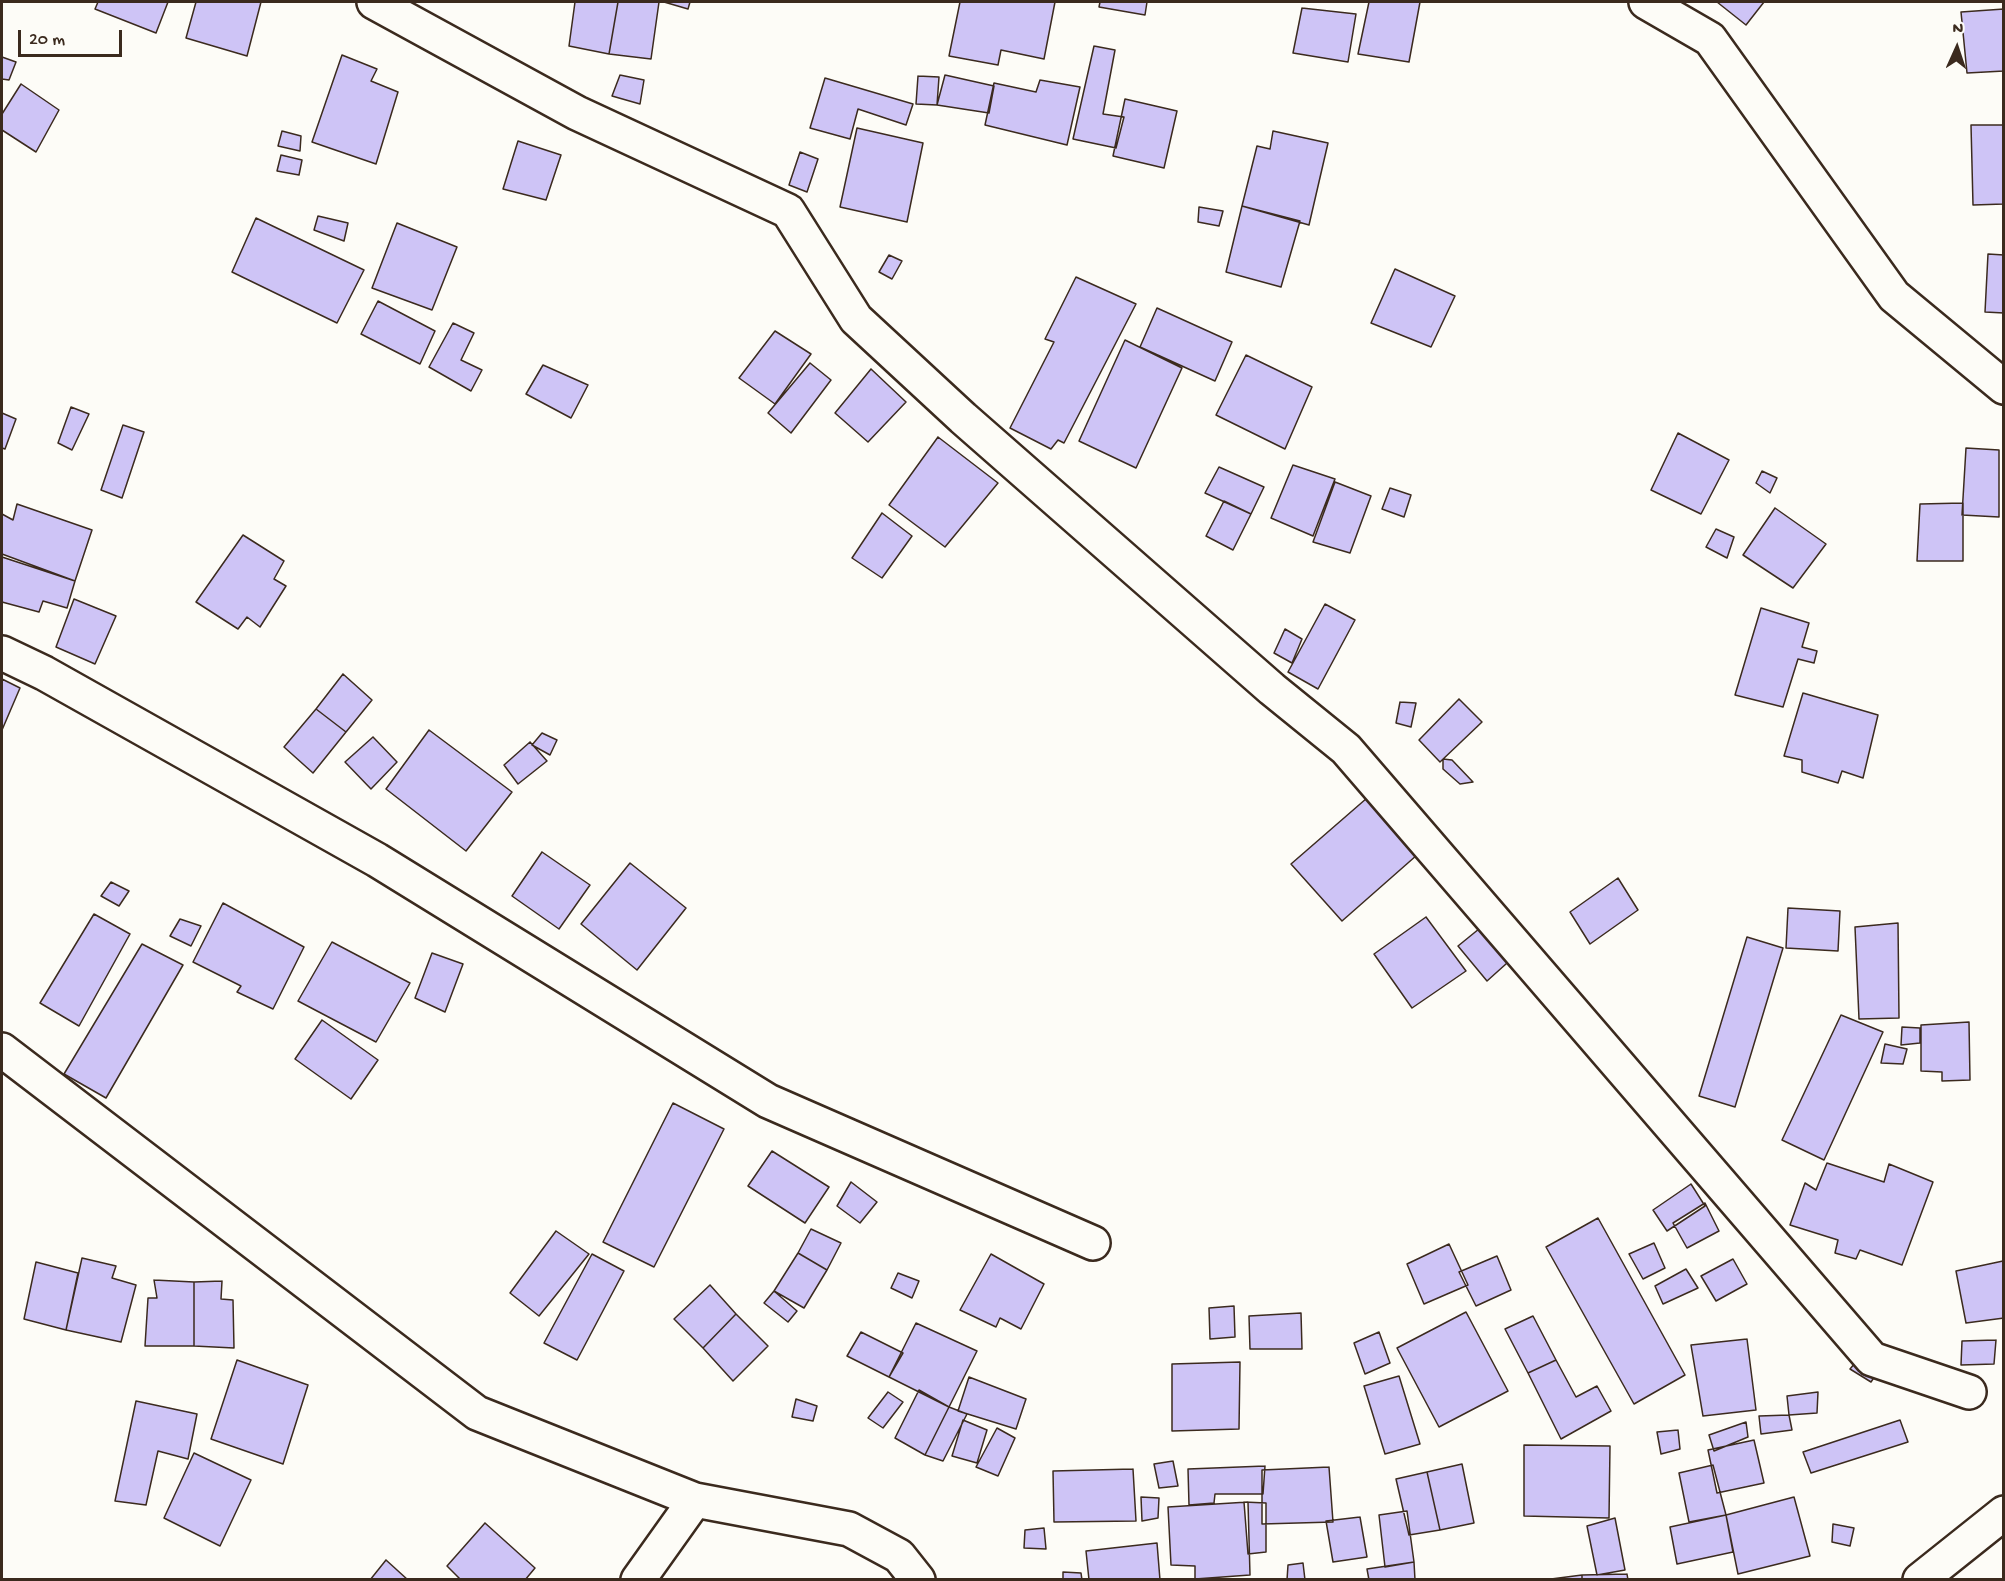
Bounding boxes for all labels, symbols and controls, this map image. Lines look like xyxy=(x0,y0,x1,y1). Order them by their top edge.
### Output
scale bar xyxy=(21,18,124,56)
north arrow xyxy=(1927,18,1987,78)
text: N xyxy=(1952,20,1964,39)
text: 20 m xyxy=(29,30,65,51)

